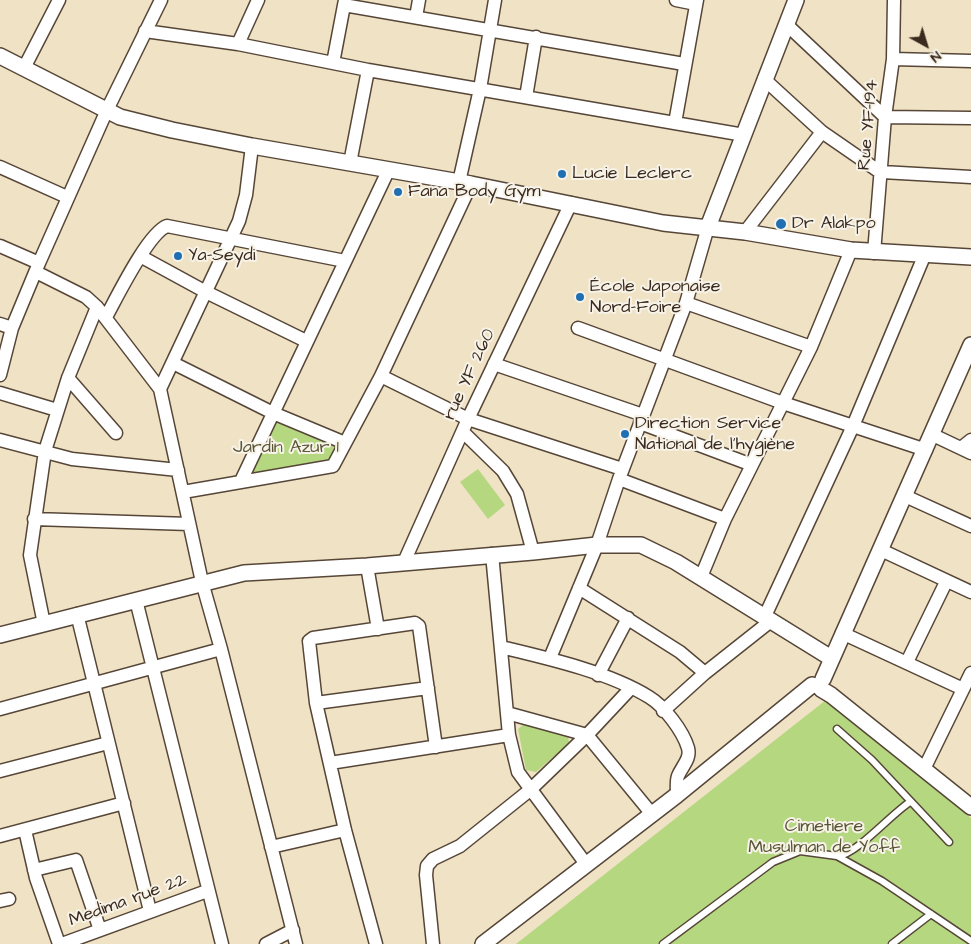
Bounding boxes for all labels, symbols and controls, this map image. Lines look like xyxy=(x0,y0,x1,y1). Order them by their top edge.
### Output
north arrow xyxy=(901,20,951,70)
text: N xyxy=(926,46,945,67)
street label: Rue YF-194 xyxy=(854,79,884,171)
place label: Lucie Leclerc xyxy=(572,163,692,185)
marker: Lucie Leclerc xyxy=(556,168,568,180)
place label: Fana Body Gym xyxy=(408,181,541,203)
marker: Fana Body Gym xyxy=(392,186,404,198)
place label: Dr Alakpo xyxy=(792,213,876,235)
marker: Dr Alakpo xyxy=(774,217,788,231)
place label: Ya-Seydi xyxy=(188,245,256,267)
marker: Ya-Seydi xyxy=(172,250,184,262)
place label: École Japonaise Nord-Foire xyxy=(590,276,720,318)
marker: École Japonaise Nord-Foire xyxy=(574,291,586,303)
street label: rue YF 260 xyxy=(439,326,501,424)
place label: Direction Service National de l'hygiène xyxy=(635,413,795,456)
marker: Direction Service National de l'hygiène xyxy=(619,428,631,440)
park label: Jardin Azur 1 xyxy=(233,437,339,459)
park label: Cimetiere Musulman de Yoff xyxy=(748,816,900,859)
street label: Medima rue 22 xyxy=(66,870,190,932)

